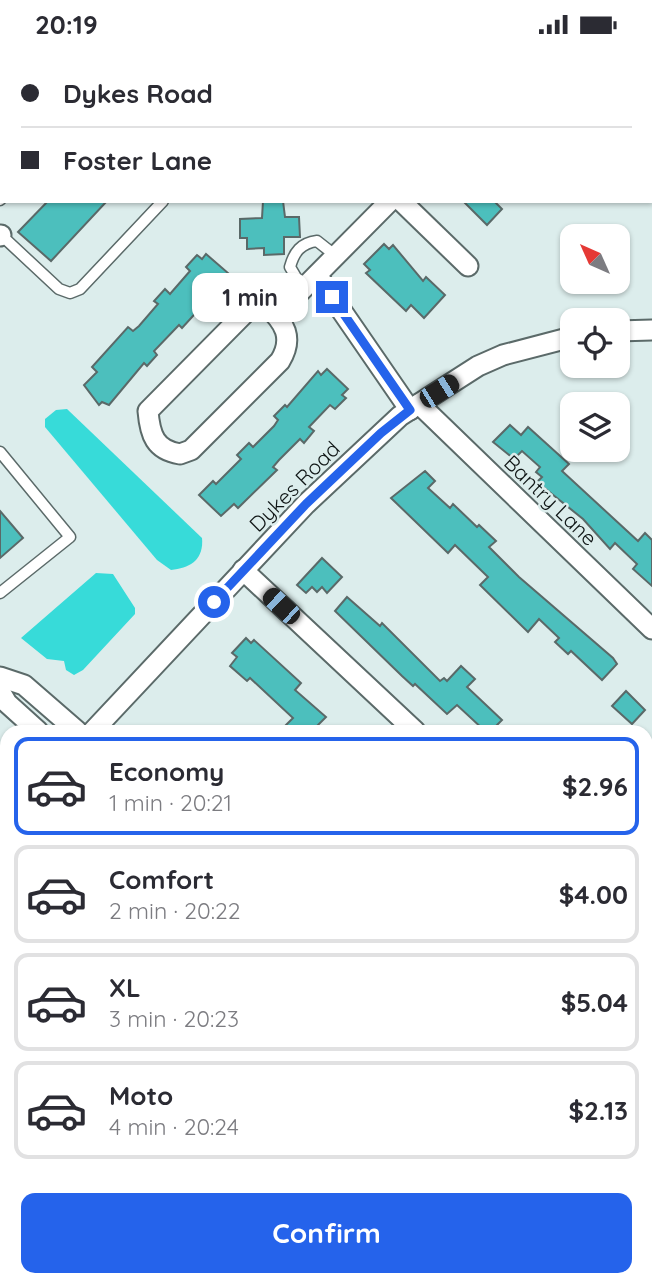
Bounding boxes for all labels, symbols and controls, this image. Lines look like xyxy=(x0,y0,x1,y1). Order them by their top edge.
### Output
text: 20:19 xyxy=(35,8,98,41)
text: Dykes Road xyxy=(63,77,213,110)
text: Foster Lane xyxy=(63,144,212,177)
north arrow xyxy=(560,224,630,294)
map controls xyxy=(560,224,630,462)
callout: 1 min xyxy=(192,273,308,321)
route end xyxy=(316,281,348,313)
text: 1 min xyxy=(222,283,278,312)
button: locate xyxy=(560,308,630,378)
car xyxy=(416,371,463,411)
button: layers xyxy=(560,392,630,462)
street label: Dykes Road xyxy=(243,435,345,537)
street label: Bantry Lane xyxy=(499,449,603,551)
car xyxy=(259,584,304,628)
route start xyxy=(198,586,230,618)
icon: car xyxy=(25,755,88,818)
text: Economy xyxy=(109,755,224,788)
text: $2.96 xyxy=(562,770,628,803)
text: 1 min · 20:21 xyxy=(109,788,232,817)
icon: car xyxy=(25,863,88,926)
text: Comfort xyxy=(109,863,214,896)
text: $4.00 xyxy=(559,878,628,911)
text: 2 min · 20:22 xyxy=(109,896,240,925)
icon: car xyxy=(25,971,88,1034)
text: XL xyxy=(109,971,141,1004)
text: $5.04 xyxy=(561,986,628,1019)
text: 3 min · 20:23 xyxy=(109,1004,239,1033)
icon: car xyxy=(25,1079,88,1142)
text: Moto xyxy=(109,1079,173,1112)
text: $2.13 xyxy=(568,1094,628,1127)
text: 4 min · 20:24 xyxy=(109,1112,239,1141)
button: Confirm xyxy=(21,1193,632,1273)

